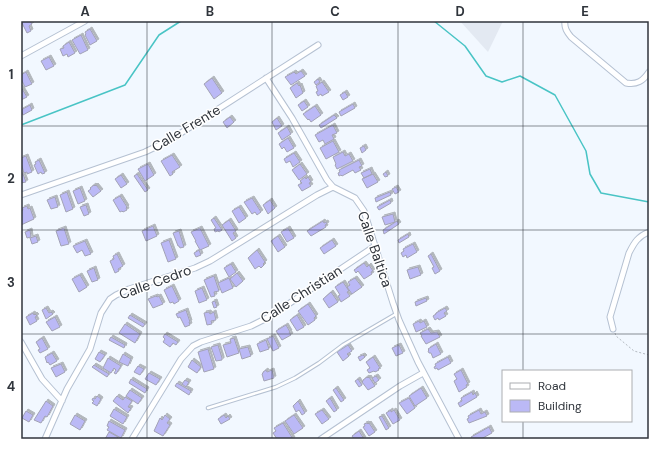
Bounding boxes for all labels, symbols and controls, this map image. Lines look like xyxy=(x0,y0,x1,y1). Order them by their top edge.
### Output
text: A xyxy=(80,3,90,20)
text: B xyxy=(206,3,214,20)
text: C xyxy=(330,3,340,20)
text: D xyxy=(455,3,465,20)
text: E xyxy=(581,3,589,20)
text: 1 xyxy=(9,66,13,83)
street label: Calle Frente xyxy=(148,100,224,156)
text: 2 xyxy=(7,170,15,187)
street label: Calle Baltica xyxy=(354,209,396,289)
street label: Calle Cedro xyxy=(116,261,194,303)
street label: Calle Christian xyxy=(257,261,345,327)
text: 3 xyxy=(7,274,15,291)
legend xyxy=(502,370,632,422)
text: 4 xyxy=(7,378,15,395)
text: Road xyxy=(538,378,566,394)
text: Building xyxy=(538,398,582,414)

